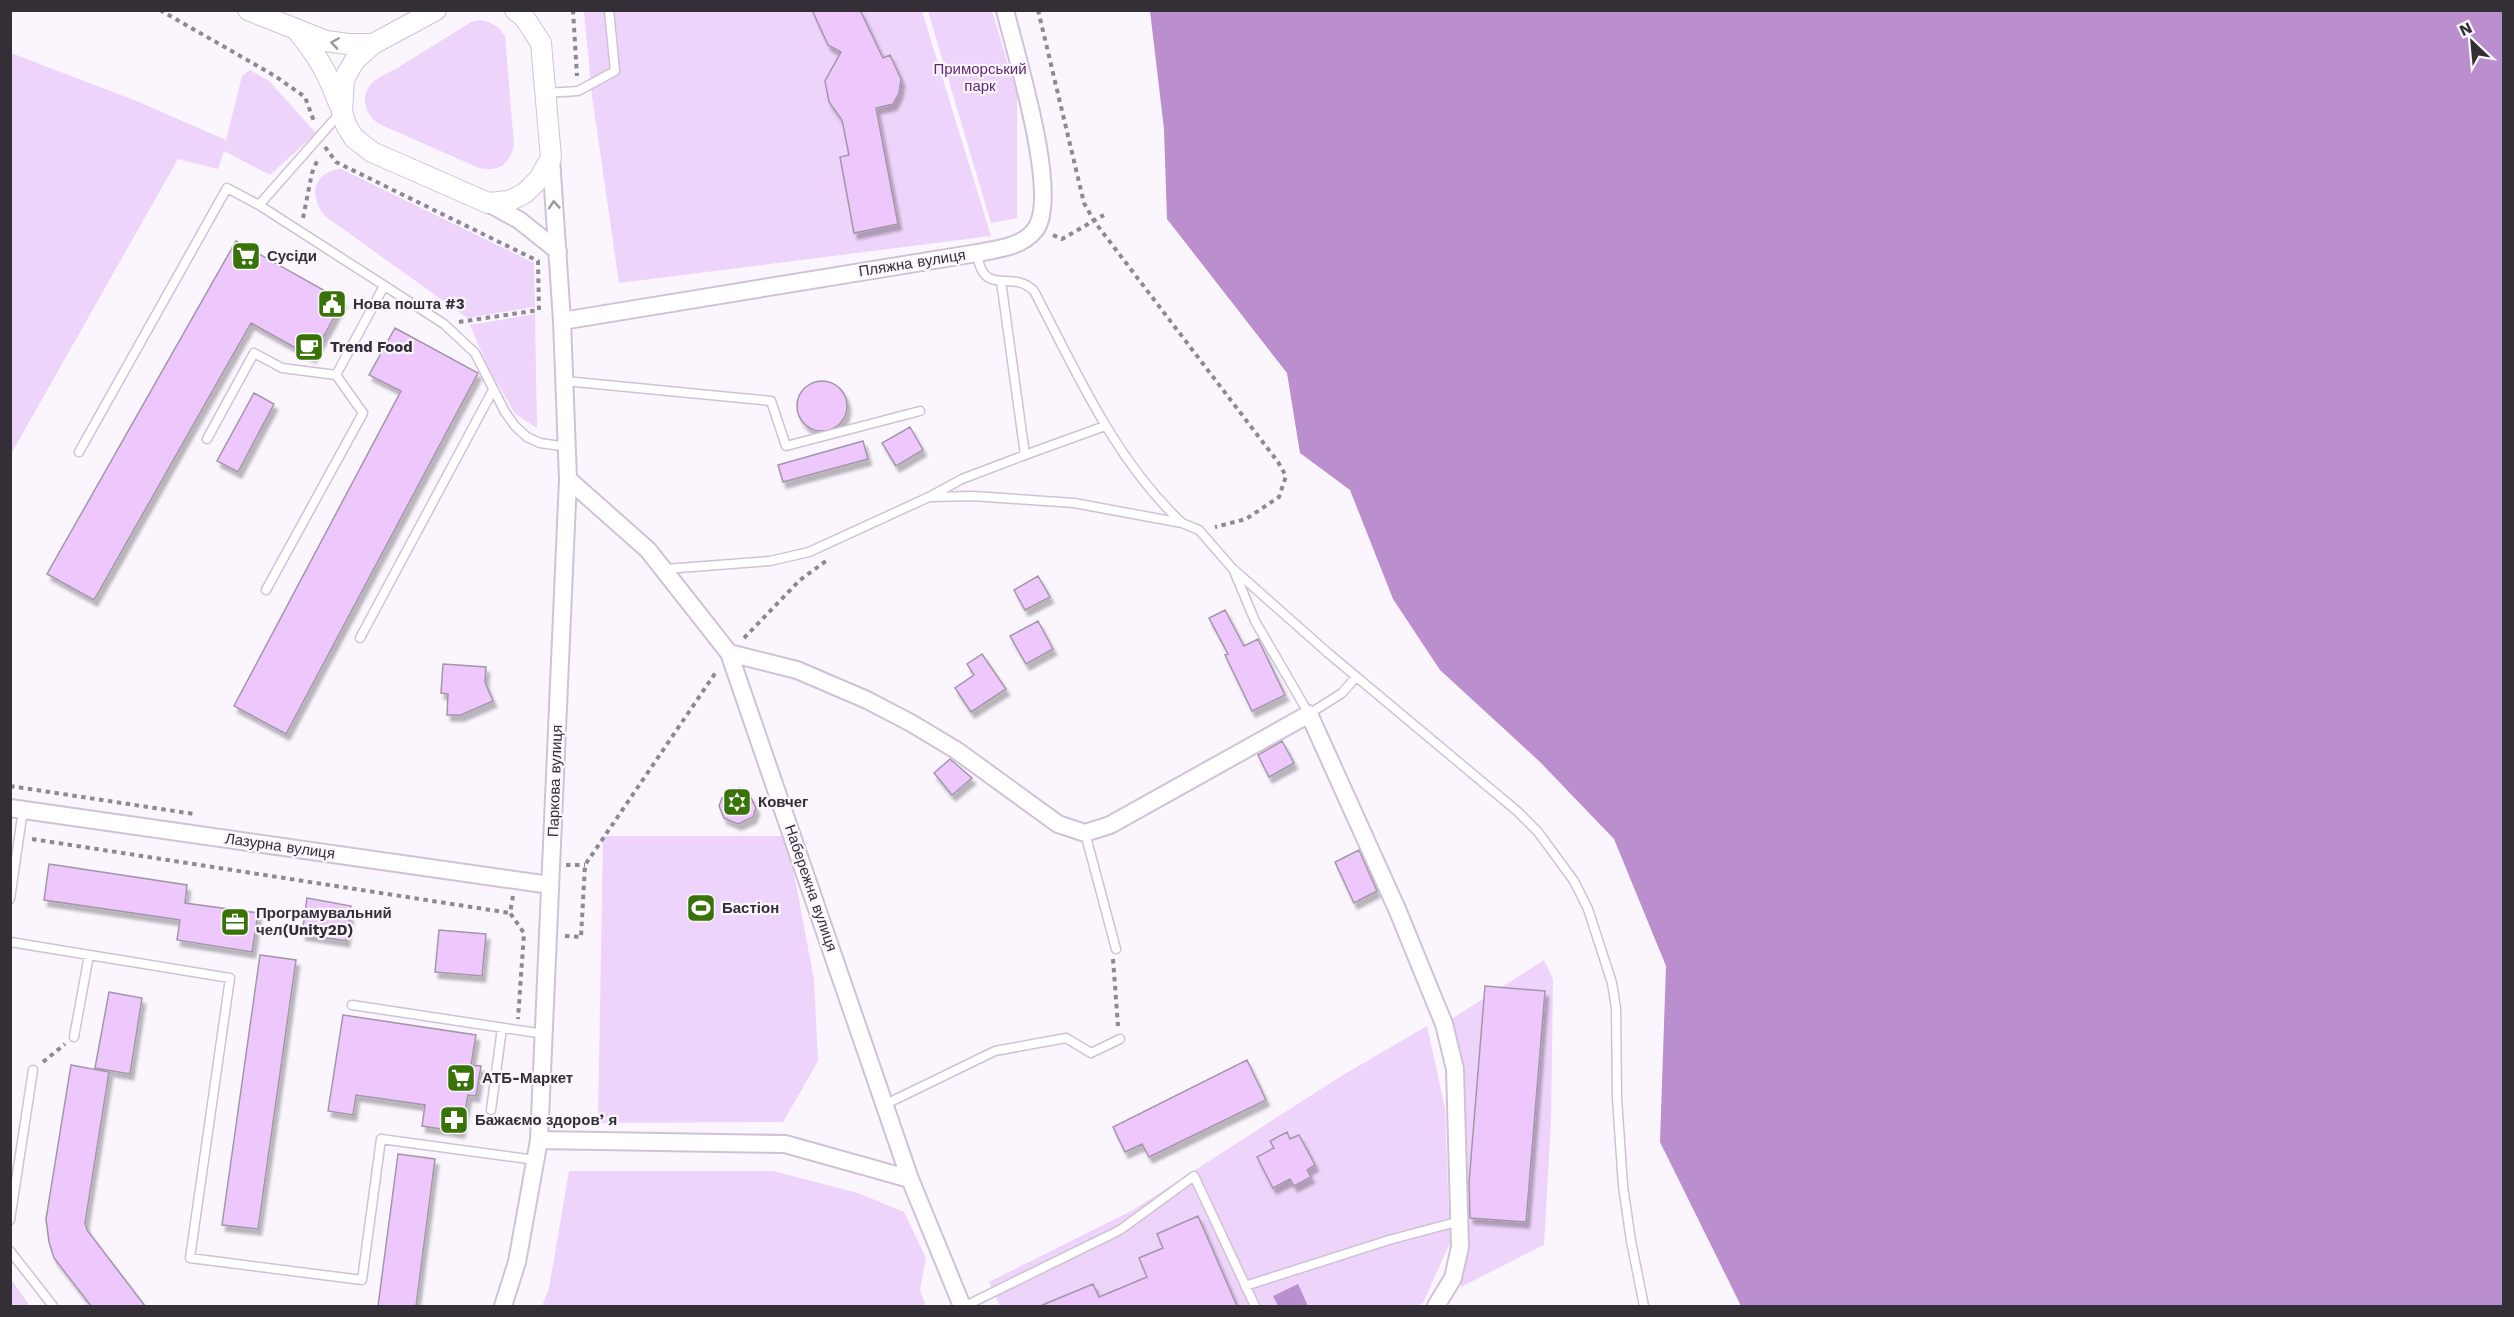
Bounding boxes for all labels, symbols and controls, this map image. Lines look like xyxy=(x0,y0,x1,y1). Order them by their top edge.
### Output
north arrow xyxy=(2442,12,2502,72)
text: N xyxy=(2456,18,2475,40)
one-way arrow xyxy=(330,37,339,49)
park label: Приморський парк xyxy=(933,60,1027,95)
one-way arrow xyxy=(548,200,561,209)
supermarket icon: Сусіди xyxy=(230,240,262,272)
street label: Пляжна вулиця xyxy=(857,246,967,280)
place label: Сусіди xyxy=(267,247,317,265)
public building icon: Нова пошта #3 xyxy=(316,288,348,320)
place label: Нова пошта #3 xyxy=(353,295,465,313)
cafe icon: Trend Food xyxy=(293,331,325,363)
place label: Trend Food xyxy=(330,338,413,356)
street label: Паркова вулиця xyxy=(544,724,566,838)
synagogue icon: Ковчег xyxy=(721,786,753,818)
place label: Ковчег xyxy=(758,793,808,811)
street label: Набережна вулиця xyxy=(781,822,841,954)
street label: Лазурна вулиця xyxy=(224,829,336,863)
sports icon: Бастіон xyxy=(685,892,717,924)
place label: Бастіон xyxy=(722,899,779,917)
place label: Програмувальний чел(Unity2D) xyxy=(256,904,392,939)
office icon: Програмувальний чел(Unity2D) xyxy=(219,906,251,938)
supermarket icon: АТБ-Маркет xyxy=(445,1062,477,1094)
place label: АТБ-Маркет xyxy=(482,1069,573,1087)
pharmacy icon: Бажаємо здоровʼя xyxy=(438,1104,470,1136)
place label: Бажаємо здоровʼя xyxy=(475,1111,617,1129)

